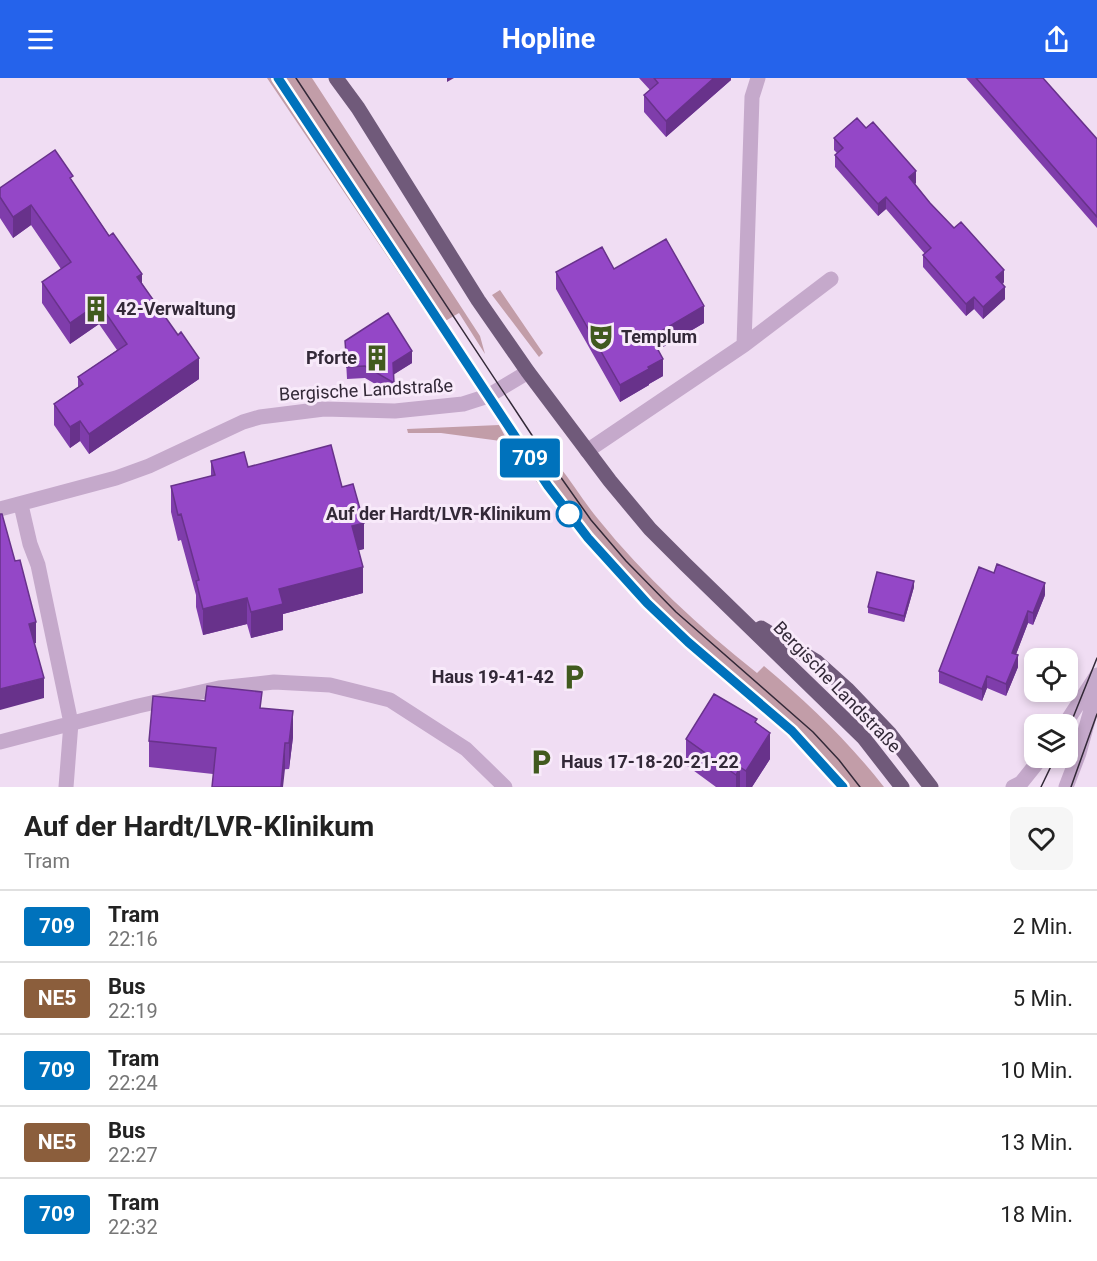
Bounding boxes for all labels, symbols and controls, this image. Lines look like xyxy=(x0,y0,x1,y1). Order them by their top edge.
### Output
icon: menu xyxy=(24,23,57,56)
text: Hopline xyxy=(502,23,595,55)
icon: share xyxy=(1040,23,1073,56)
building icon: 42-Verwaltung xyxy=(81,294,111,324)
place label: 42-Verwaltung xyxy=(116,298,236,319)
theatre icon: Templum xyxy=(586,322,616,352)
place label: Templum xyxy=(621,326,697,347)
building icon: Pforte xyxy=(362,343,392,373)
place label: Pforte xyxy=(306,347,357,368)
street label: Bergische Landstraße xyxy=(278,374,454,405)
line badge: 709 xyxy=(496,438,564,478)
text: 709 xyxy=(512,446,548,470)
marker: Auf der Hardt/LVR-Klinikum xyxy=(556,501,582,527)
place label: Auf der Hardt/LVR-Klinikum xyxy=(326,503,551,524)
street label: Bergische Landstraße xyxy=(769,617,905,757)
map controls xyxy=(1024,648,1078,768)
button: locate xyxy=(1024,648,1078,702)
parking icon: Haus 19-41-42 xyxy=(559,662,589,692)
place label: Haus 19-41-42 xyxy=(432,666,554,687)
button: layers xyxy=(1024,714,1078,768)
parking icon: Haus 17-18-20-21-22 xyxy=(526,747,556,777)
place label: Haus 17-18-20-21-22 xyxy=(561,751,739,772)
button: heart xyxy=(1010,807,1073,870)
text: Auf der Hardt/LVR-Klinikum xyxy=(24,810,374,843)
text: Tram xyxy=(24,849,70,873)
text: Tram xyxy=(108,902,159,927)
text: 709 xyxy=(39,914,75,938)
text: 2 Min. xyxy=(1013,914,1073,939)
text: 22:16 xyxy=(108,927,158,951)
text: Bus xyxy=(108,974,146,999)
text: NE5 xyxy=(38,986,76,1010)
text: 5 Min. xyxy=(1013,986,1073,1011)
text: 22:19 xyxy=(108,999,158,1023)
text: Tram xyxy=(108,1046,159,1071)
text: 709 xyxy=(39,1058,75,1082)
text: 10 Min. xyxy=(1000,1058,1073,1083)
text: 22:24 xyxy=(108,1071,158,1095)
text: Bus xyxy=(108,1118,146,1143)
text: NE5 xyxy=(38,1130,76,1154)
text: 13 Min. xyxy=(1000,1130,1073,1155)
text: 22:27 xyxy=(108,1143,158,1167)
text: Tram xyxy=(108,1190,159,1215)
text: 709 xyxy=(39,1202,75,1226)
text: 18 Min. xyxy=(1000,1202,1073,1227)
text: 22:32 xyxy=(108,1215,158,1239)

